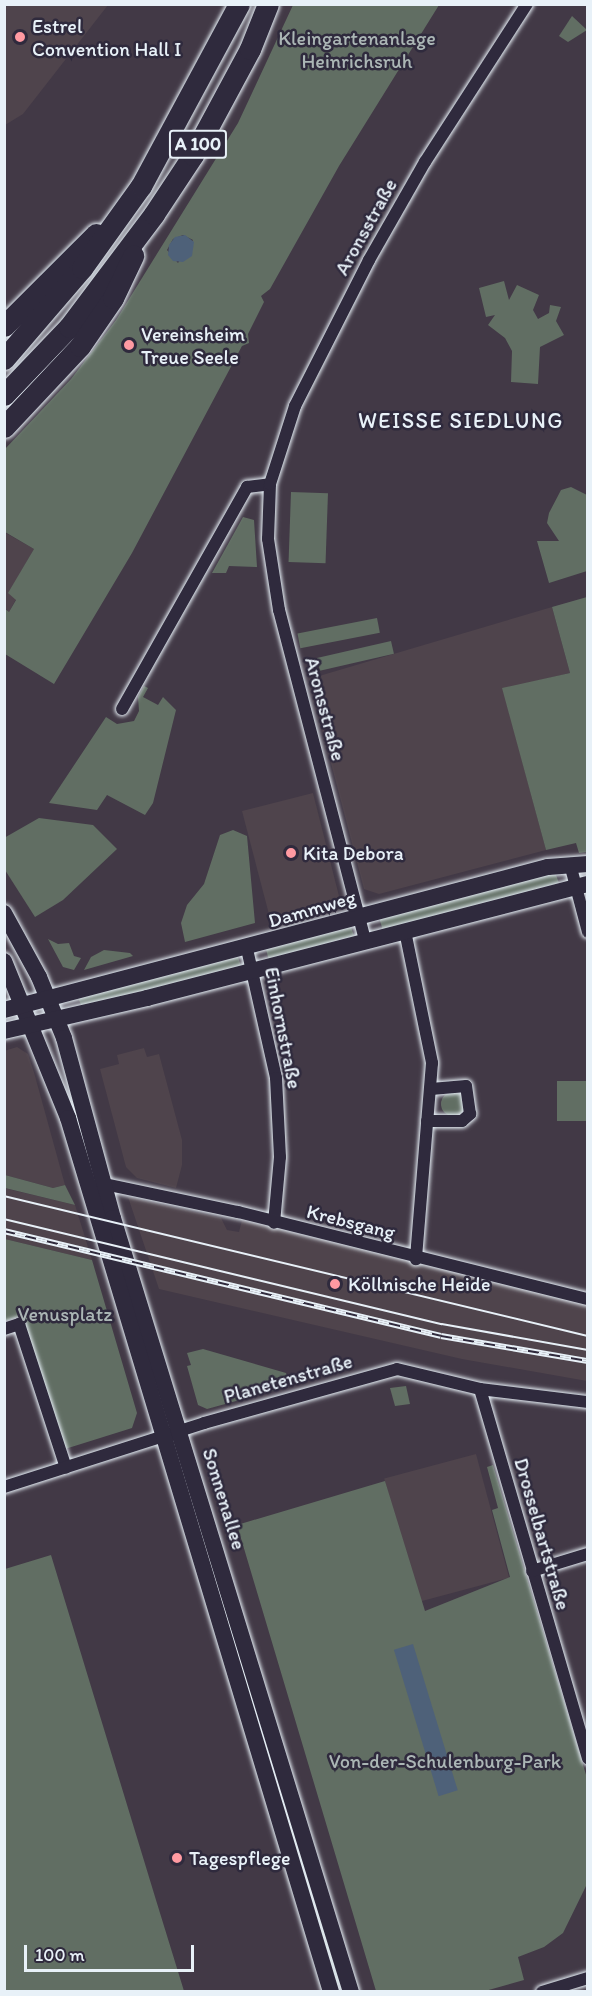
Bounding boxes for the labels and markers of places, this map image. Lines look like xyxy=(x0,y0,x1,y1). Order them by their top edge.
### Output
place label: Estrel Convention Hall I xyxy=(32,14,182,61)
marker: Estrel Convention Hall I xyxy=(13,30,27,44)
place label: Vereinsheim Treue Seele xyxy=(141,322,245,369)
marker: Vereinsheim Treue Seele xyxy=(122,338,136,352)
place label: Kita Debora xyxy=(303,841,404,865)
marker: Kita Debora xyxy=(284,846,298,860)
place label: Köllnische Heide xyxy=(348,1272,491,1296)
marker: Köllnische Heide xyxy=(326,1275,344,1293)
place label: Tagespflege xyxy=(189,1846,291,1870)
marker: Tagespflege xyxy=(170,1851,184,1865)

